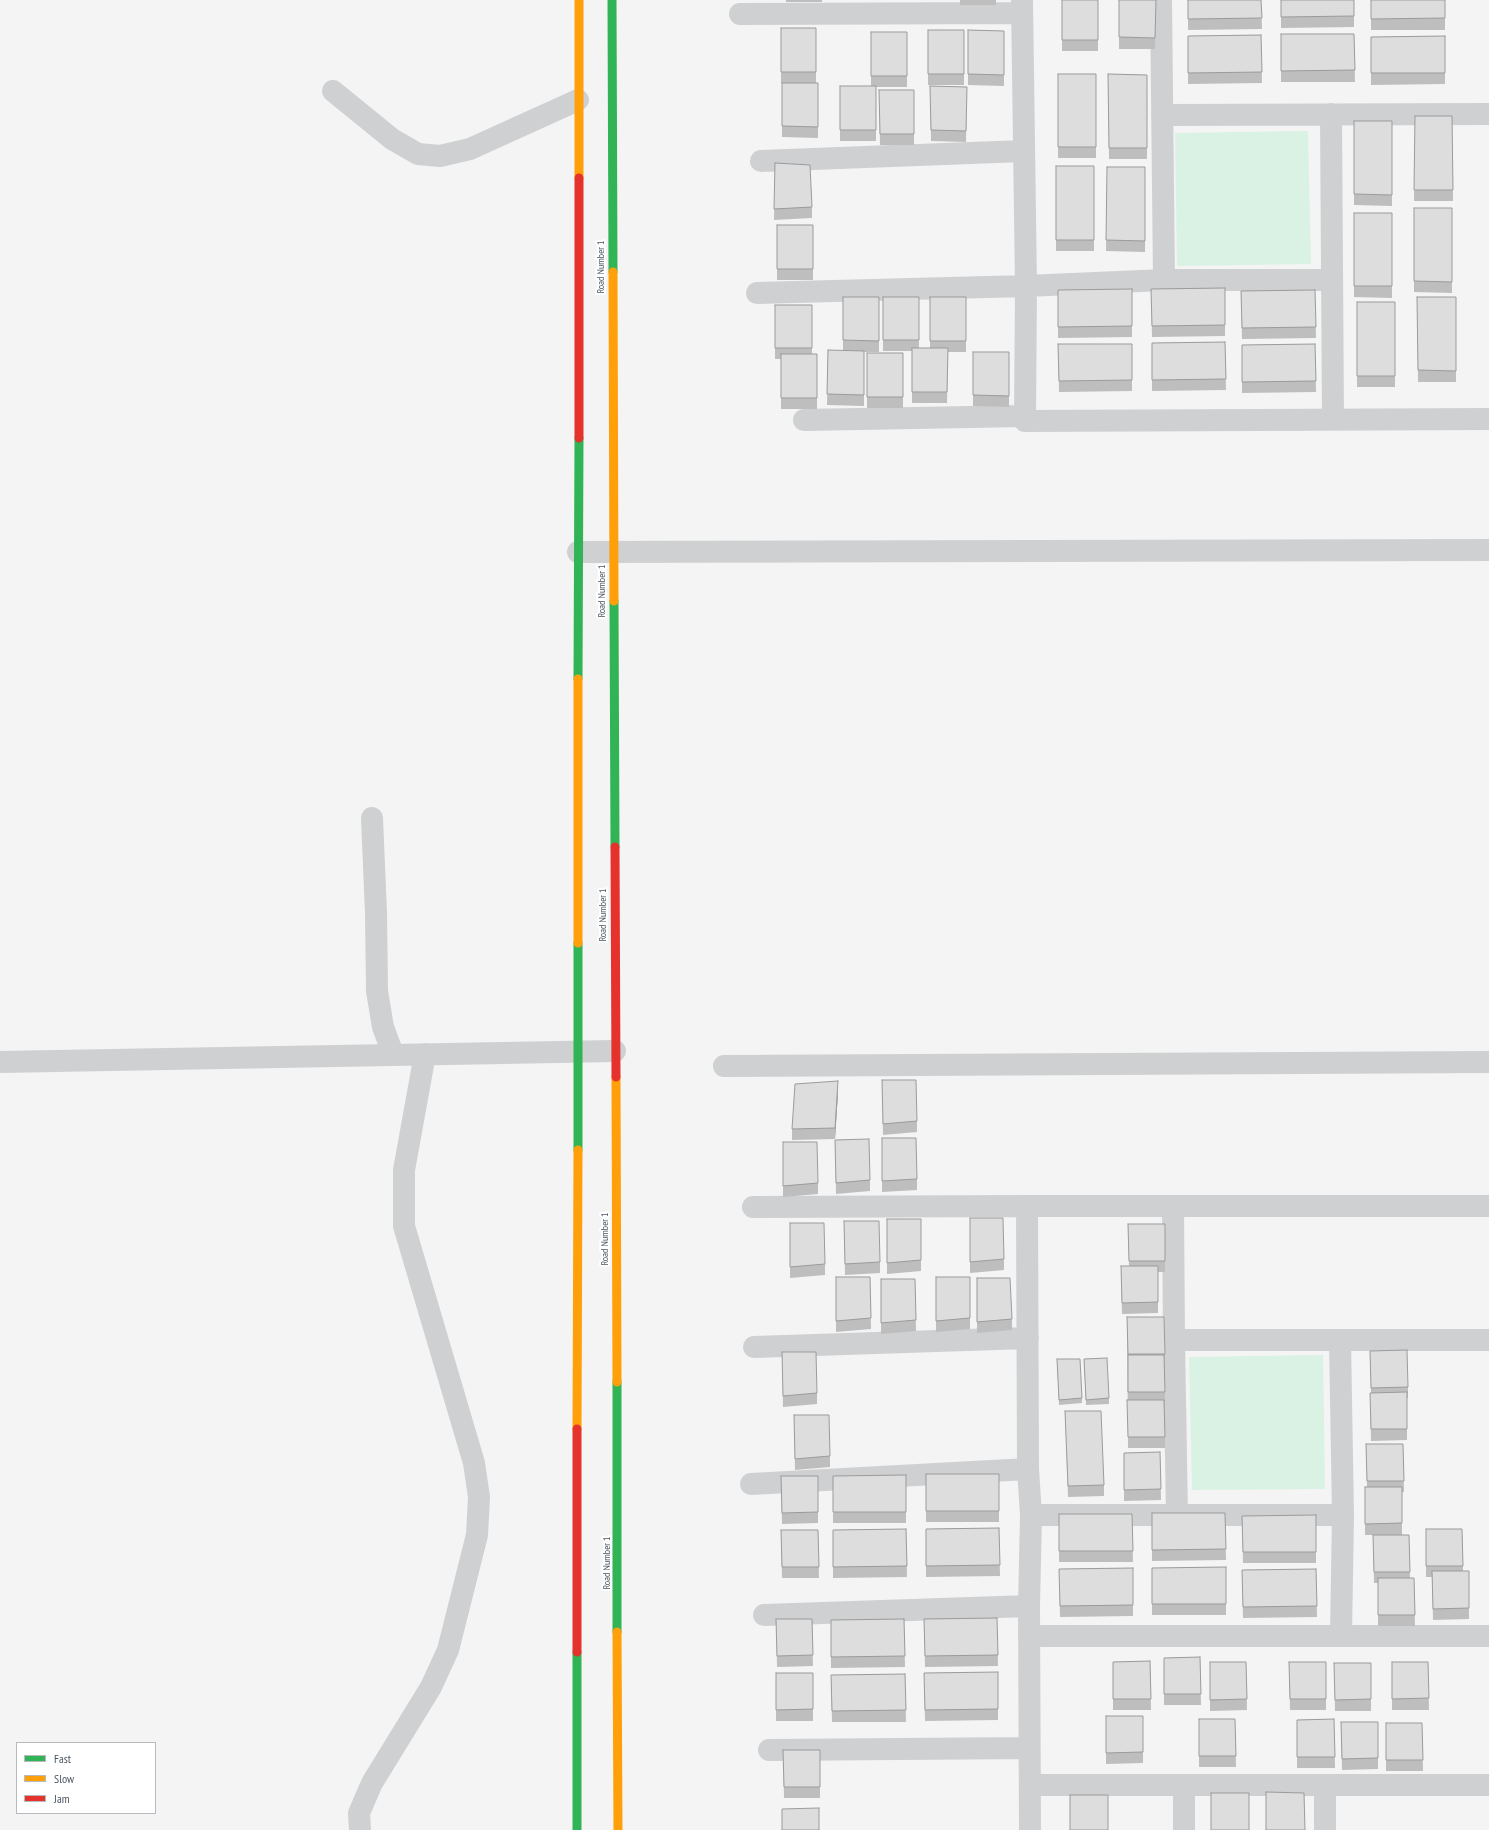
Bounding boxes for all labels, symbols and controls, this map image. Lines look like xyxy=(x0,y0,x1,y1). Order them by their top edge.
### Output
street label: Road Number 1 xyxy=(595,240,607,294)
street label: Road Number 1 xyxy=(596,564,608,618)
street label: Road Number 1 xyxy=(597,888,609,942)
street label: Road Number 1 xyxy=(599,1212,611,1266)
street label: Road Number 1 xyxy=(601,1536,613,1590)
legend xyxy=(16,1742,156,1814)
text: Fast xyxy=(54,1751,71,1766)
text: Slow xyxy=(54,1771,74,1786)
text: Jam xyxy=(54,1791,70,1806)

